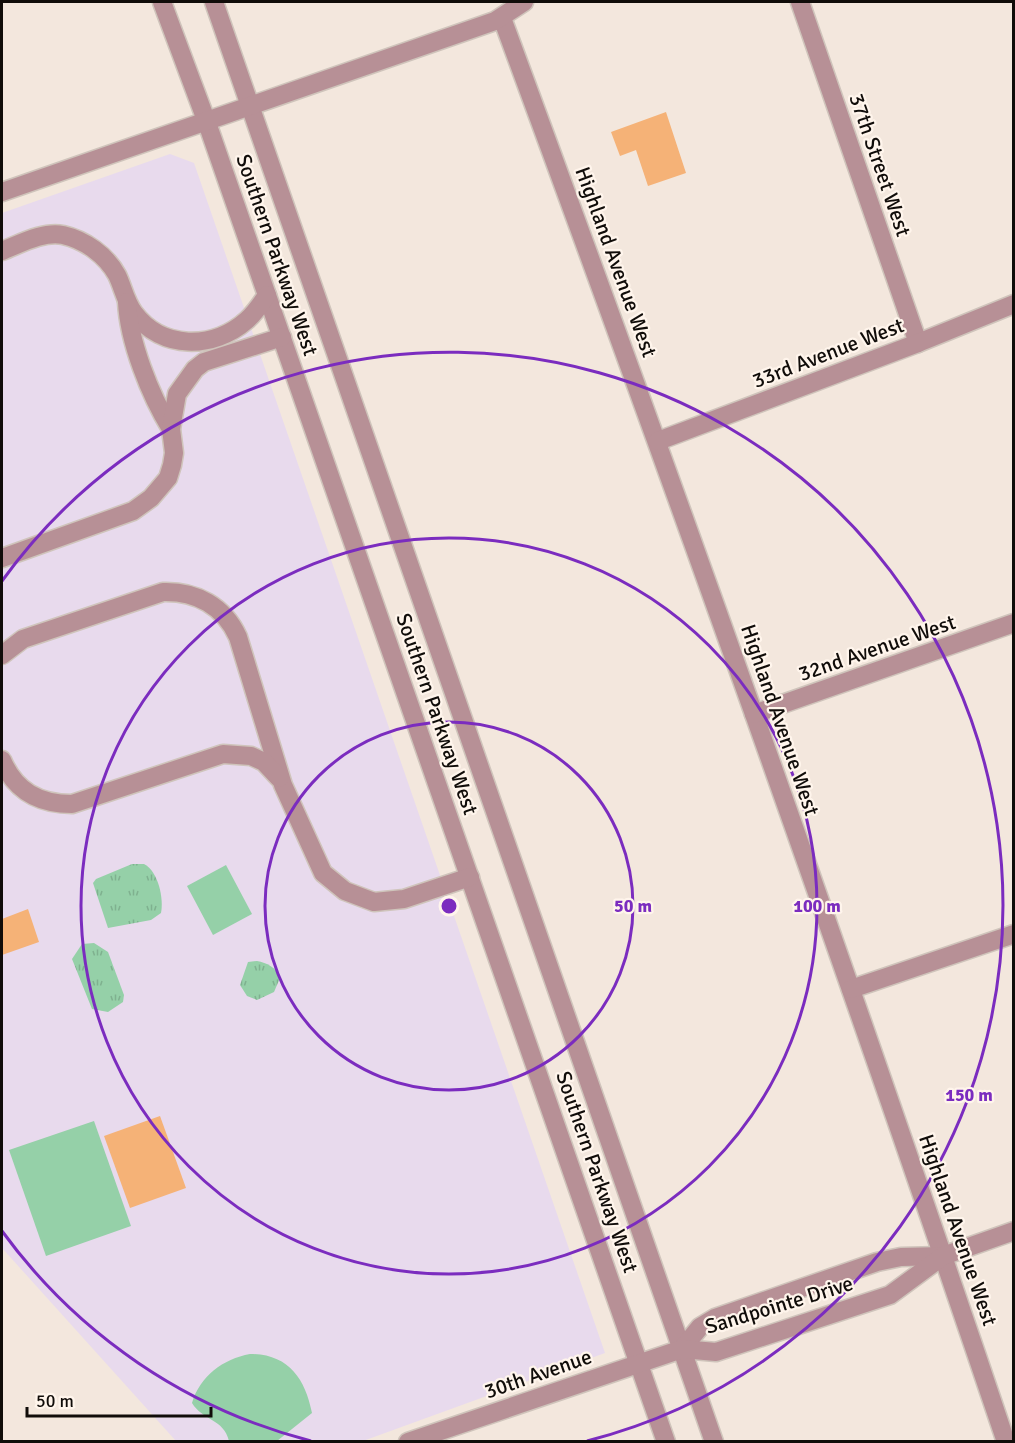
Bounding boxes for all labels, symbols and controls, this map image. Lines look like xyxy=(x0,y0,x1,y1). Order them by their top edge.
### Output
street label: 37th Street West xyxy=(843,90,917,240)
street label: Southern Parkway West xyxy=(230,151,324,359)
street label: Highland Avenue West xyxy=(569,163,663,361)
street label: 33rd Avenue West xyxy=(748,312,908,394)
street label: 32nd Avenue West xyxy=(795,609,959,687)
street label: Southern Parkway West xyxy=(390,610,484,818)
street label: Highland Avenue West xyxy=(735,621,825,819)
text: 50 m xyxy=(614,895,652,917)
text: 100 m xyxy=(793,895,841,917)
centre of rings xyxy=(439,896,459,916)
street label: Southern Parkway West xyxy=(550,1068,644,1276)
text: 150 m xyxy=(945,1084,993,1106)
street label: Highland Avenue West xyxy=(913,1131,1003,1329)
street label: Sandpointe Drive xyxy=(702,1270,856,1340)
street label: 30th Avenue xyxy=(481,1344,595,1404)
scale bar xyxy=(27,1380,212,1418)
text: 50 m xyxy=(36,1390,74,1412)

